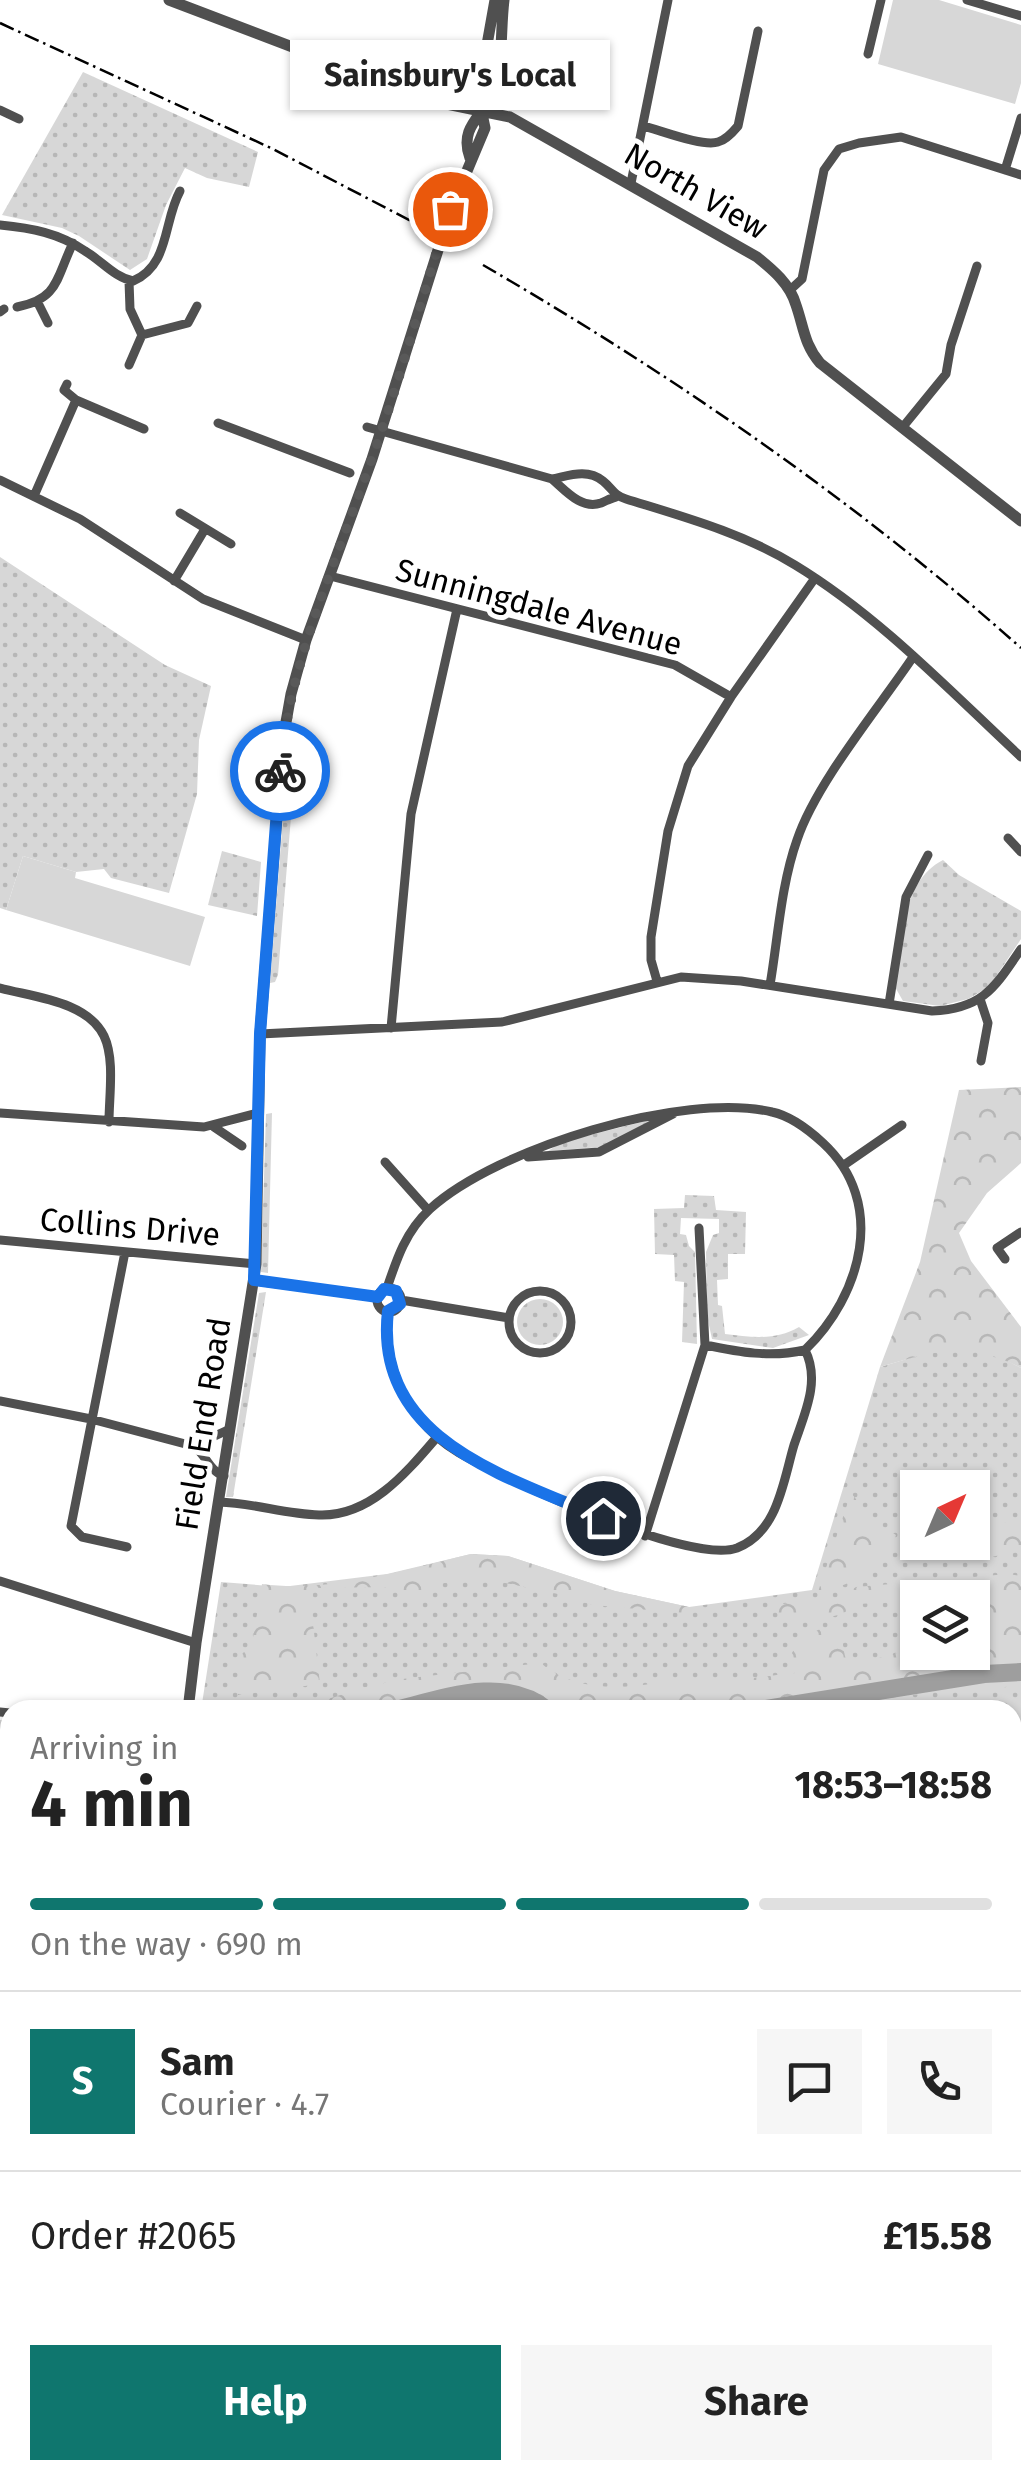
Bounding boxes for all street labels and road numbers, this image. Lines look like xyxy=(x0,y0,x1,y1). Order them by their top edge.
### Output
street label: North View xyxy=(618,135,774,247)
street label: Sunningdale Avenue xyxy=(392,550,686,664)
street label: Collins Drive xyxy=(38,1200,222,1254)
street label: Field End Road xyxy=(167,1315,239,1533)

